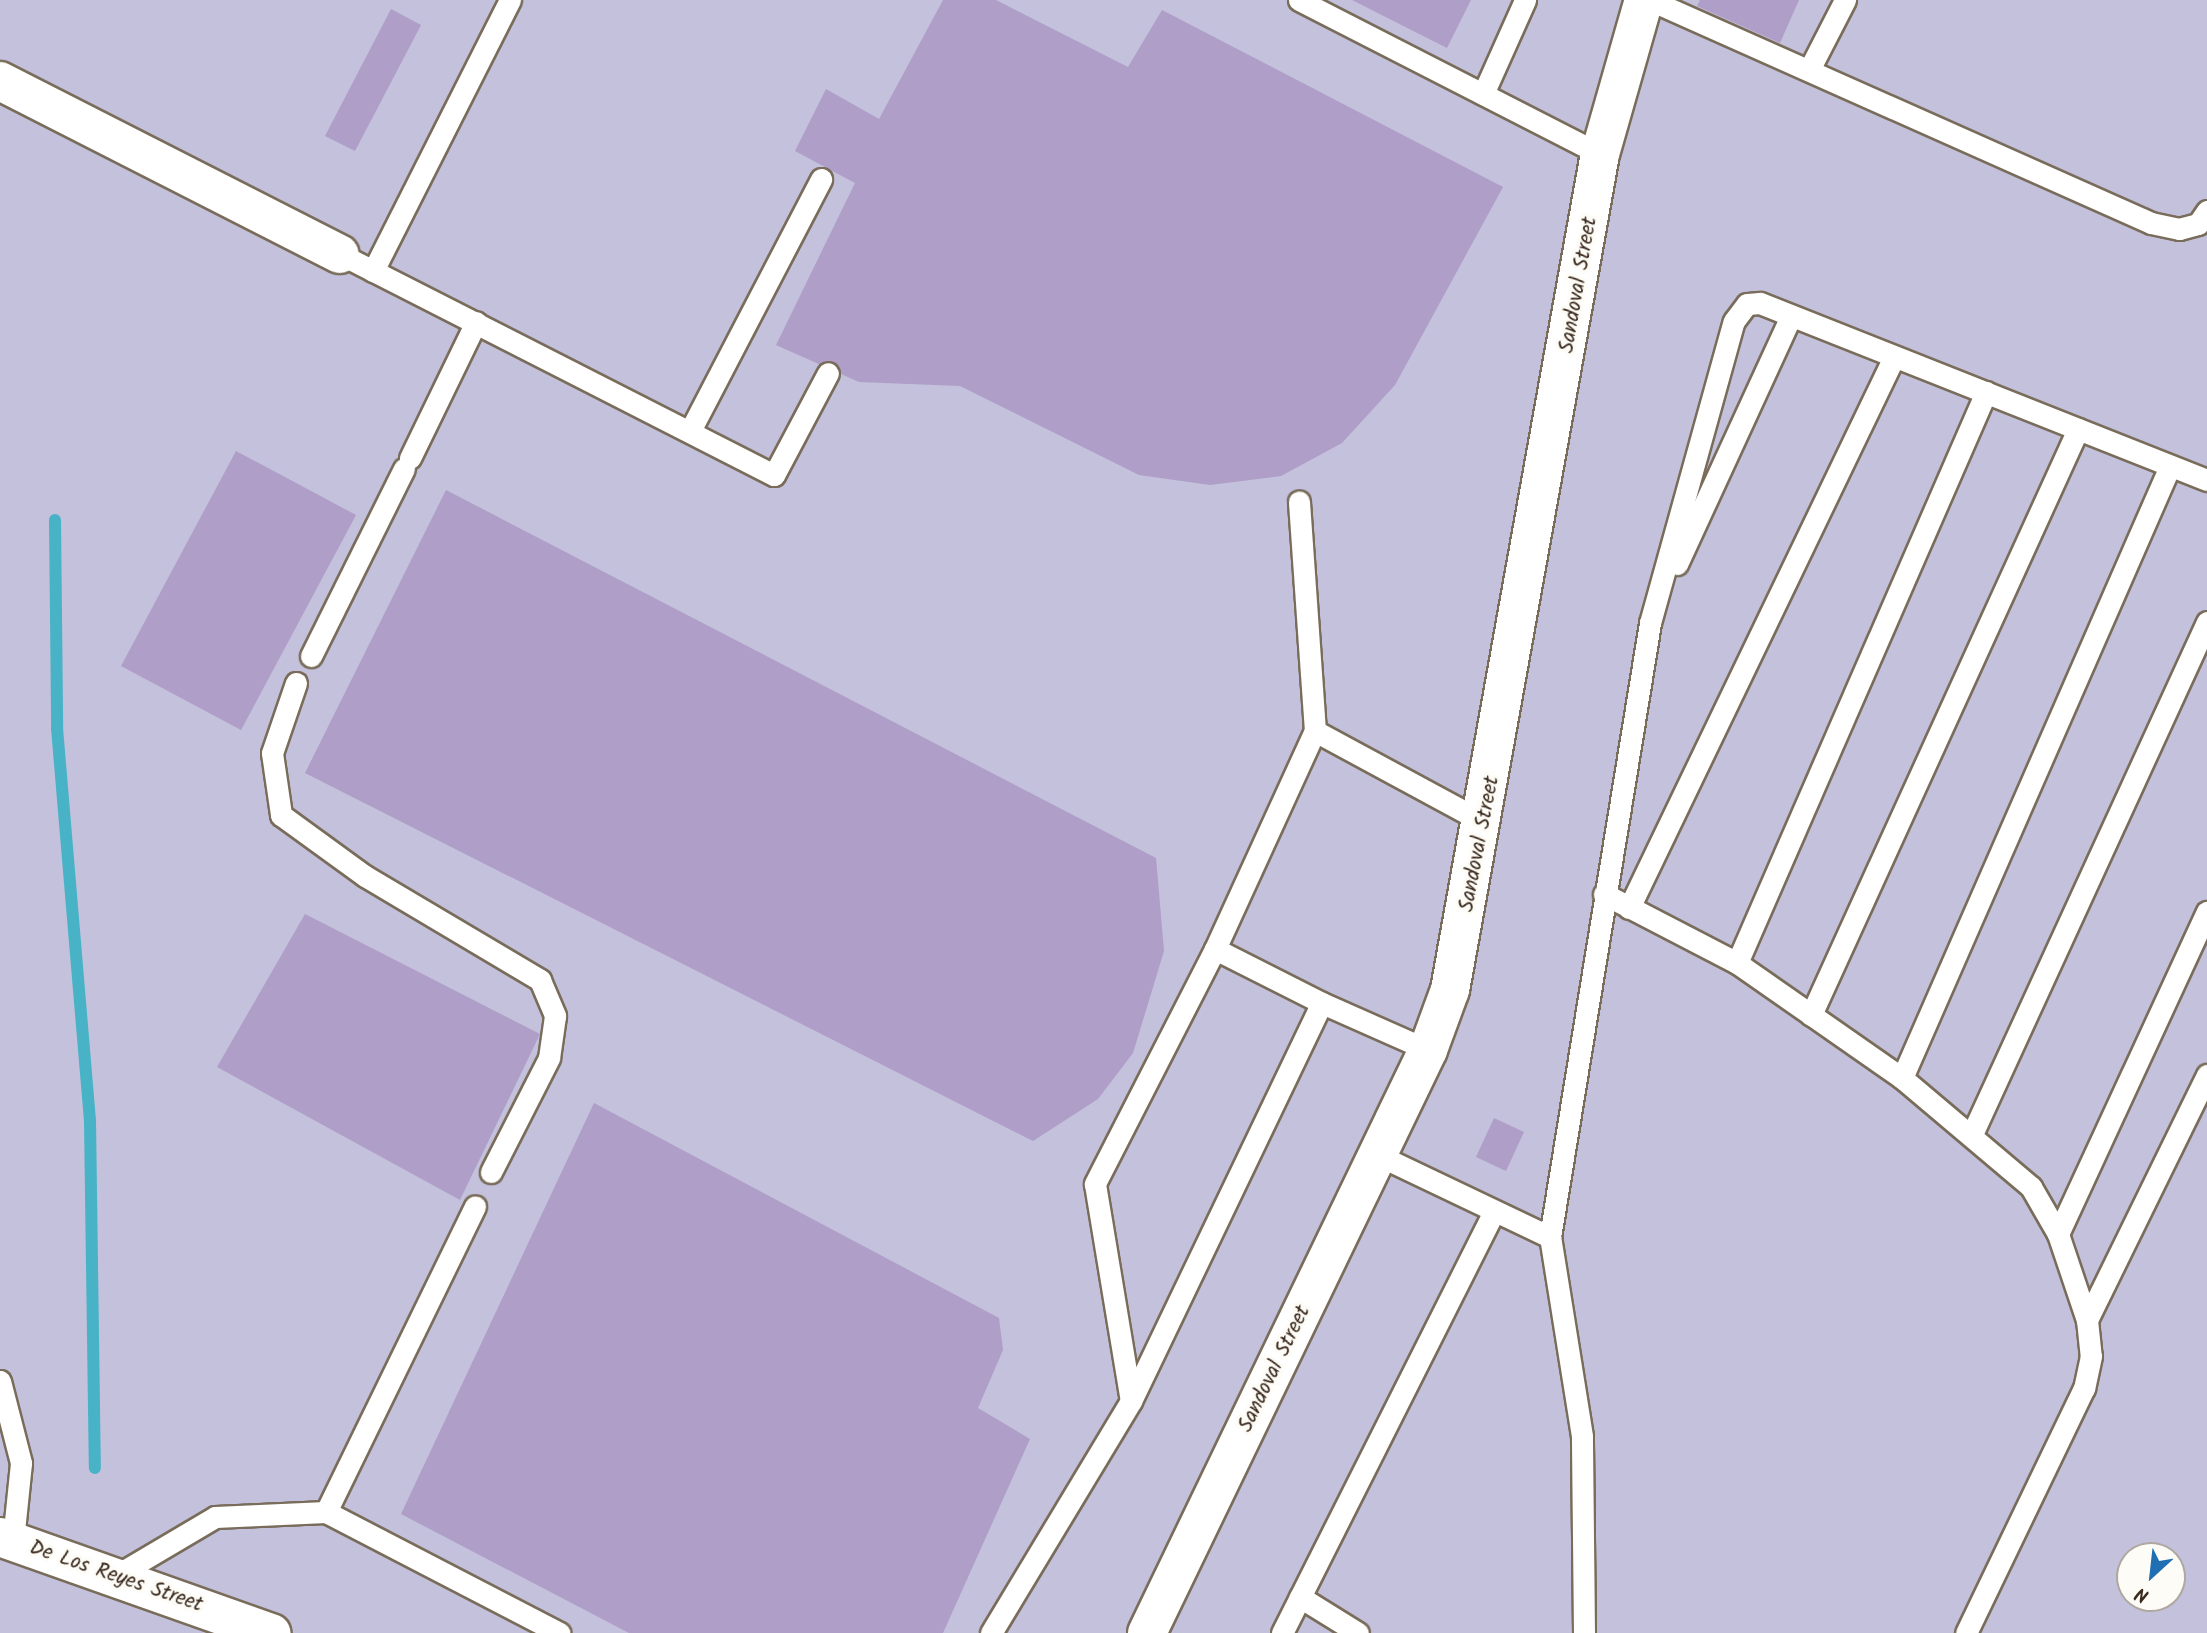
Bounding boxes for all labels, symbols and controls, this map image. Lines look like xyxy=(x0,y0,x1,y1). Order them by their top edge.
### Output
street label: Sandoval Street xyxy=(1555,215,1603,355)
street label: Sandoval Street xyxy=(1454,774,1506,914)
street label: Sandoval Street xyxy=(1233,1302,1317,1436)
street label: De Los Reyes Street xyxy=(26,1536,206,1618)
north arrow xyxy=(2116,1542,2186,1612)
text: N xyxy=(2130,1578,2155,1610)

